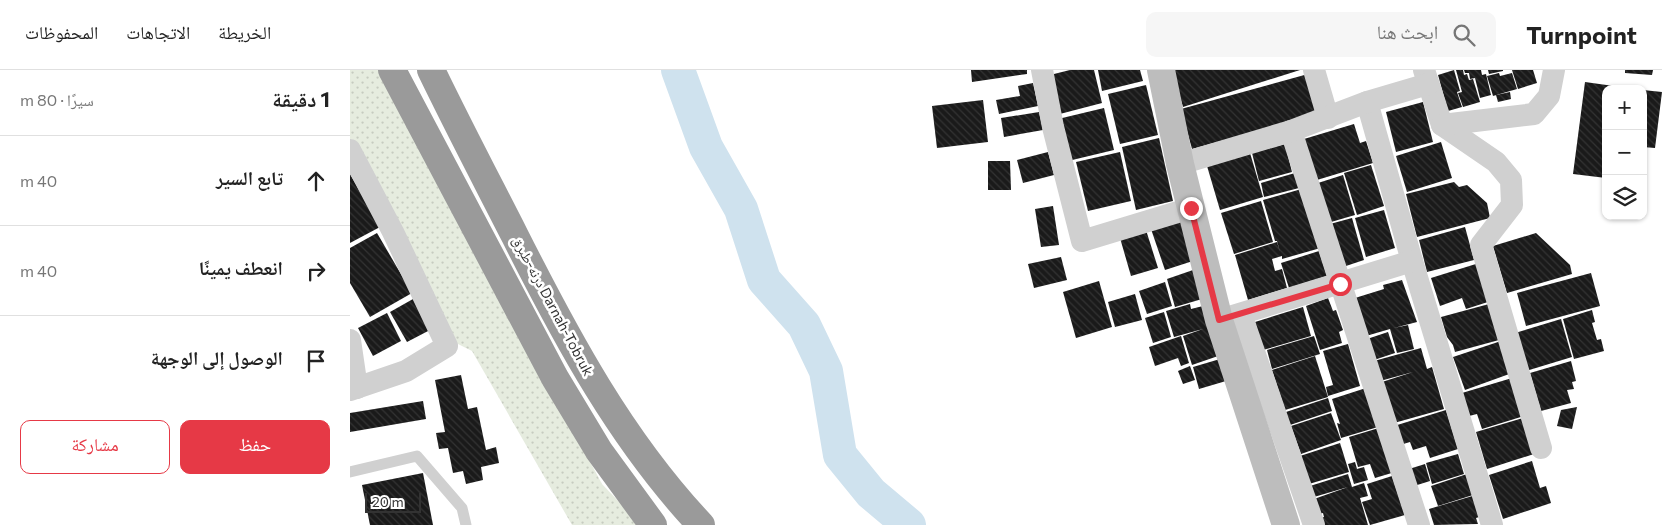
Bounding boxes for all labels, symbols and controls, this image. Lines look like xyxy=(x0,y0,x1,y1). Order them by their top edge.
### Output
search box xyxy=(1146,12,1496,57)
text: ابحث هنا xyxy=(1377,20,1438,43)
text: Turnpoint xyxy=(1526,20,1637,49)
text: المحفوظات xyxy=(25,21,98,43)
text: الاتجاهات xyxy=(126,21,190,43)
text: الخريطة xyxy=(218,21,271,43)
icon: search xyxy=(1450,21,1478,49)
map controls xyxy=(1602,85,1647,220)
button: + xyxy=(1602,85,1647,130)
text: 1 دقيقة xyxy=(272,86,330,111)
text: سيرًا · 80 m xyxy=(20,90,94,109)
button: − xyxy=(1602,130,1647,175)
text: تابع السير xyxy=(216,166,283,189)
icon: ahead xyxy=(302,167,330,195)
text: 40 m xyxy=(20,171,57,190)
button: layers xyxy=(1602,175,1647,220)
route end xyxy=(1180,197,1203,220)
street label: درنه-طبرق Darnah-Tobruk xyxy=(509,233,598,379)
text: انعطف يمينًا xyxy=(199,256,283,279)
icon: right xyxy=(302,257,330,285)
text: 40 m xyxy=(20,261,57,280)
route start xyxy=(1329,273,1352,296)
text: الوصول إلى الوجهة xyxy=(151,346,283,369)
icon: arrive xyxy=(302,347,330,375)
button: مشاركة xyxy=(20,420,170,474)
button: حفظ xyxy=(180,420,330,474)
scale bar xyxy=(365,490,421,513)
text: 20 m xyxy=(372,493,404,510)

